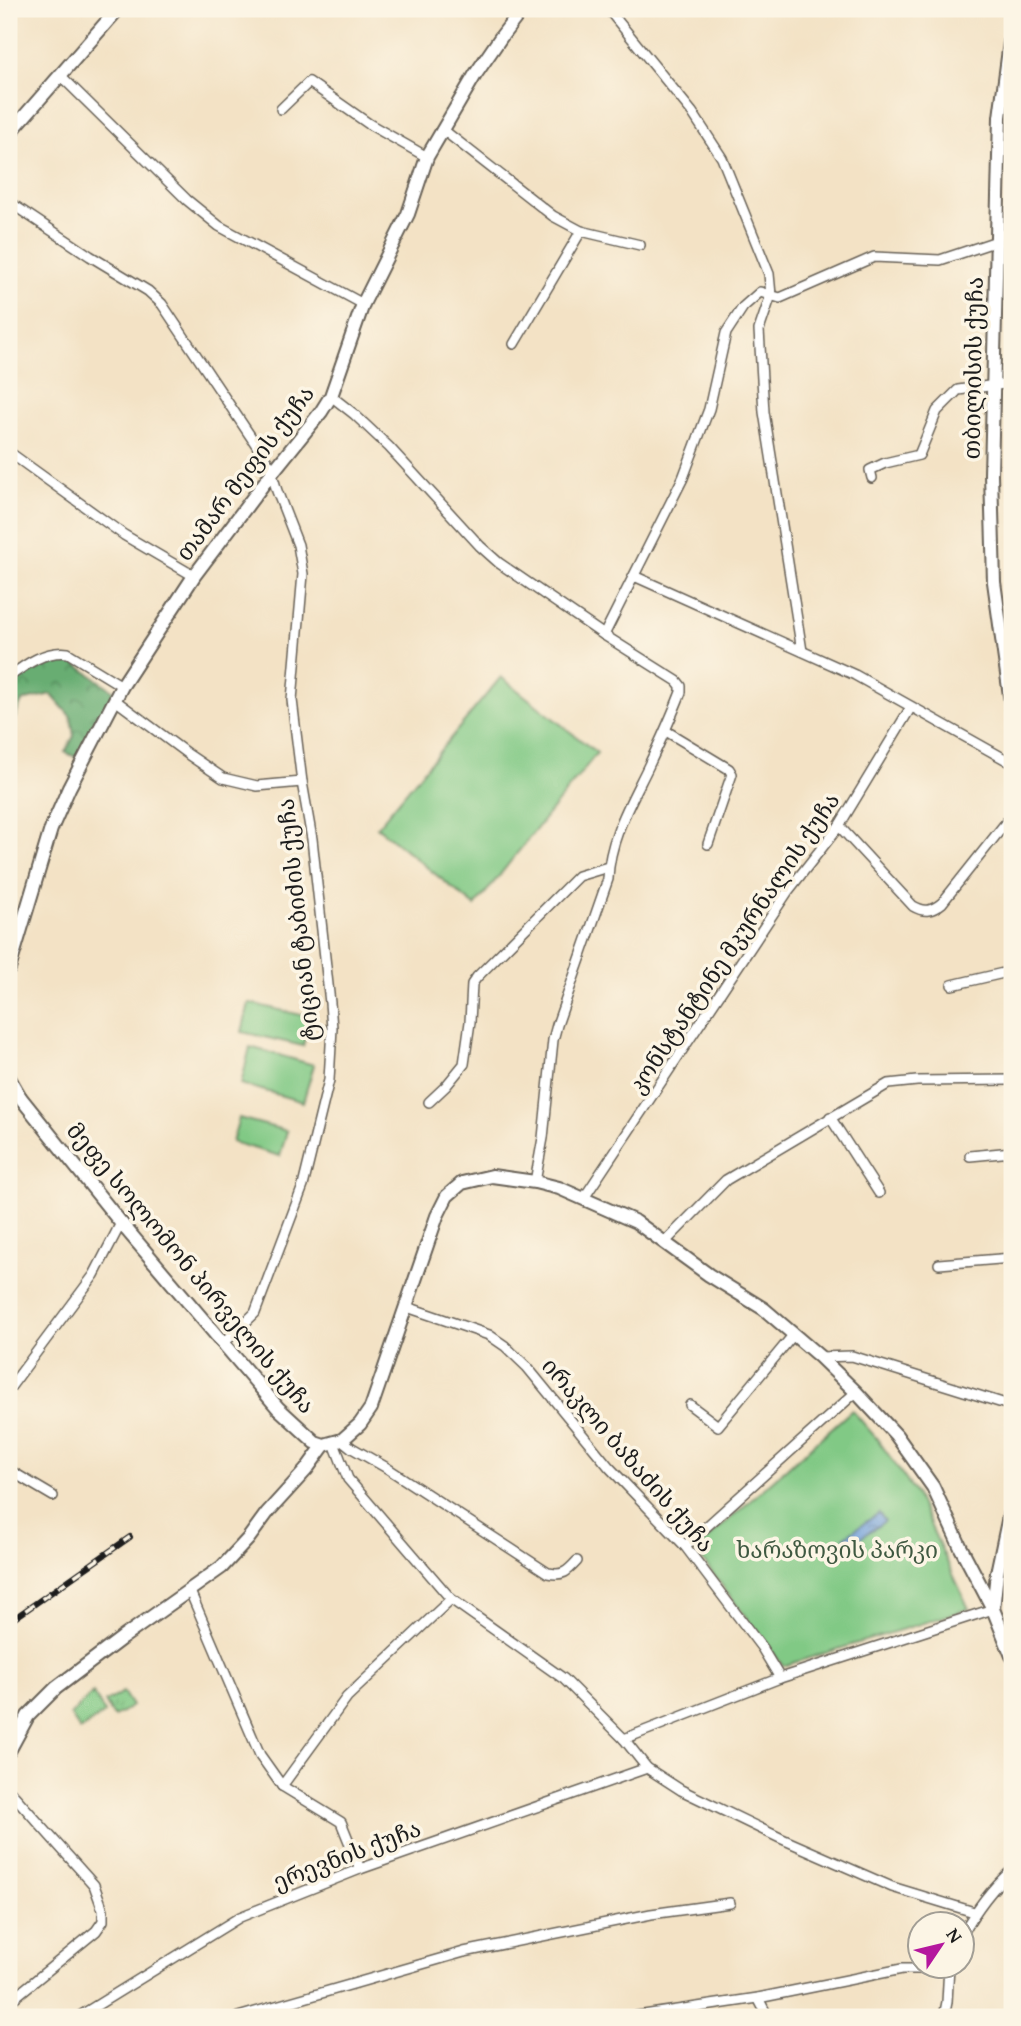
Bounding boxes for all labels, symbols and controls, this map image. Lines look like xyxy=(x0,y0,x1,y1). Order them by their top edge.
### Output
street label: თბილისის ქუჩა xyxy=(954,276,991,460)
street label: თამარ მეფის ქუჩა xyxy=(168,378,322,567)
street label: კონსტანტინე მკურნალის ქუჩა xyxy=(620,785,847,1100)
street label: ტიციან ტაბიძის ქუჩა xyxy=(268,797,327,1043)
street label: მეფე სოლომონ პირველის ქუჩა xyxy=(59,1115,323,1420)
street label: ირაკლი ბაზაძის ქუჩა xyxy=(535,1350,722,1559)
park label: ხარაზოვის პარკი xyxy=(736,1533,938,1566)
street label: ერევნის ქუჩა xyxy=(268,1811,426,1898)
north arrow xyxy=(906,1910,976,1980)
text: N xyxy=(940,1922,970,1949)

